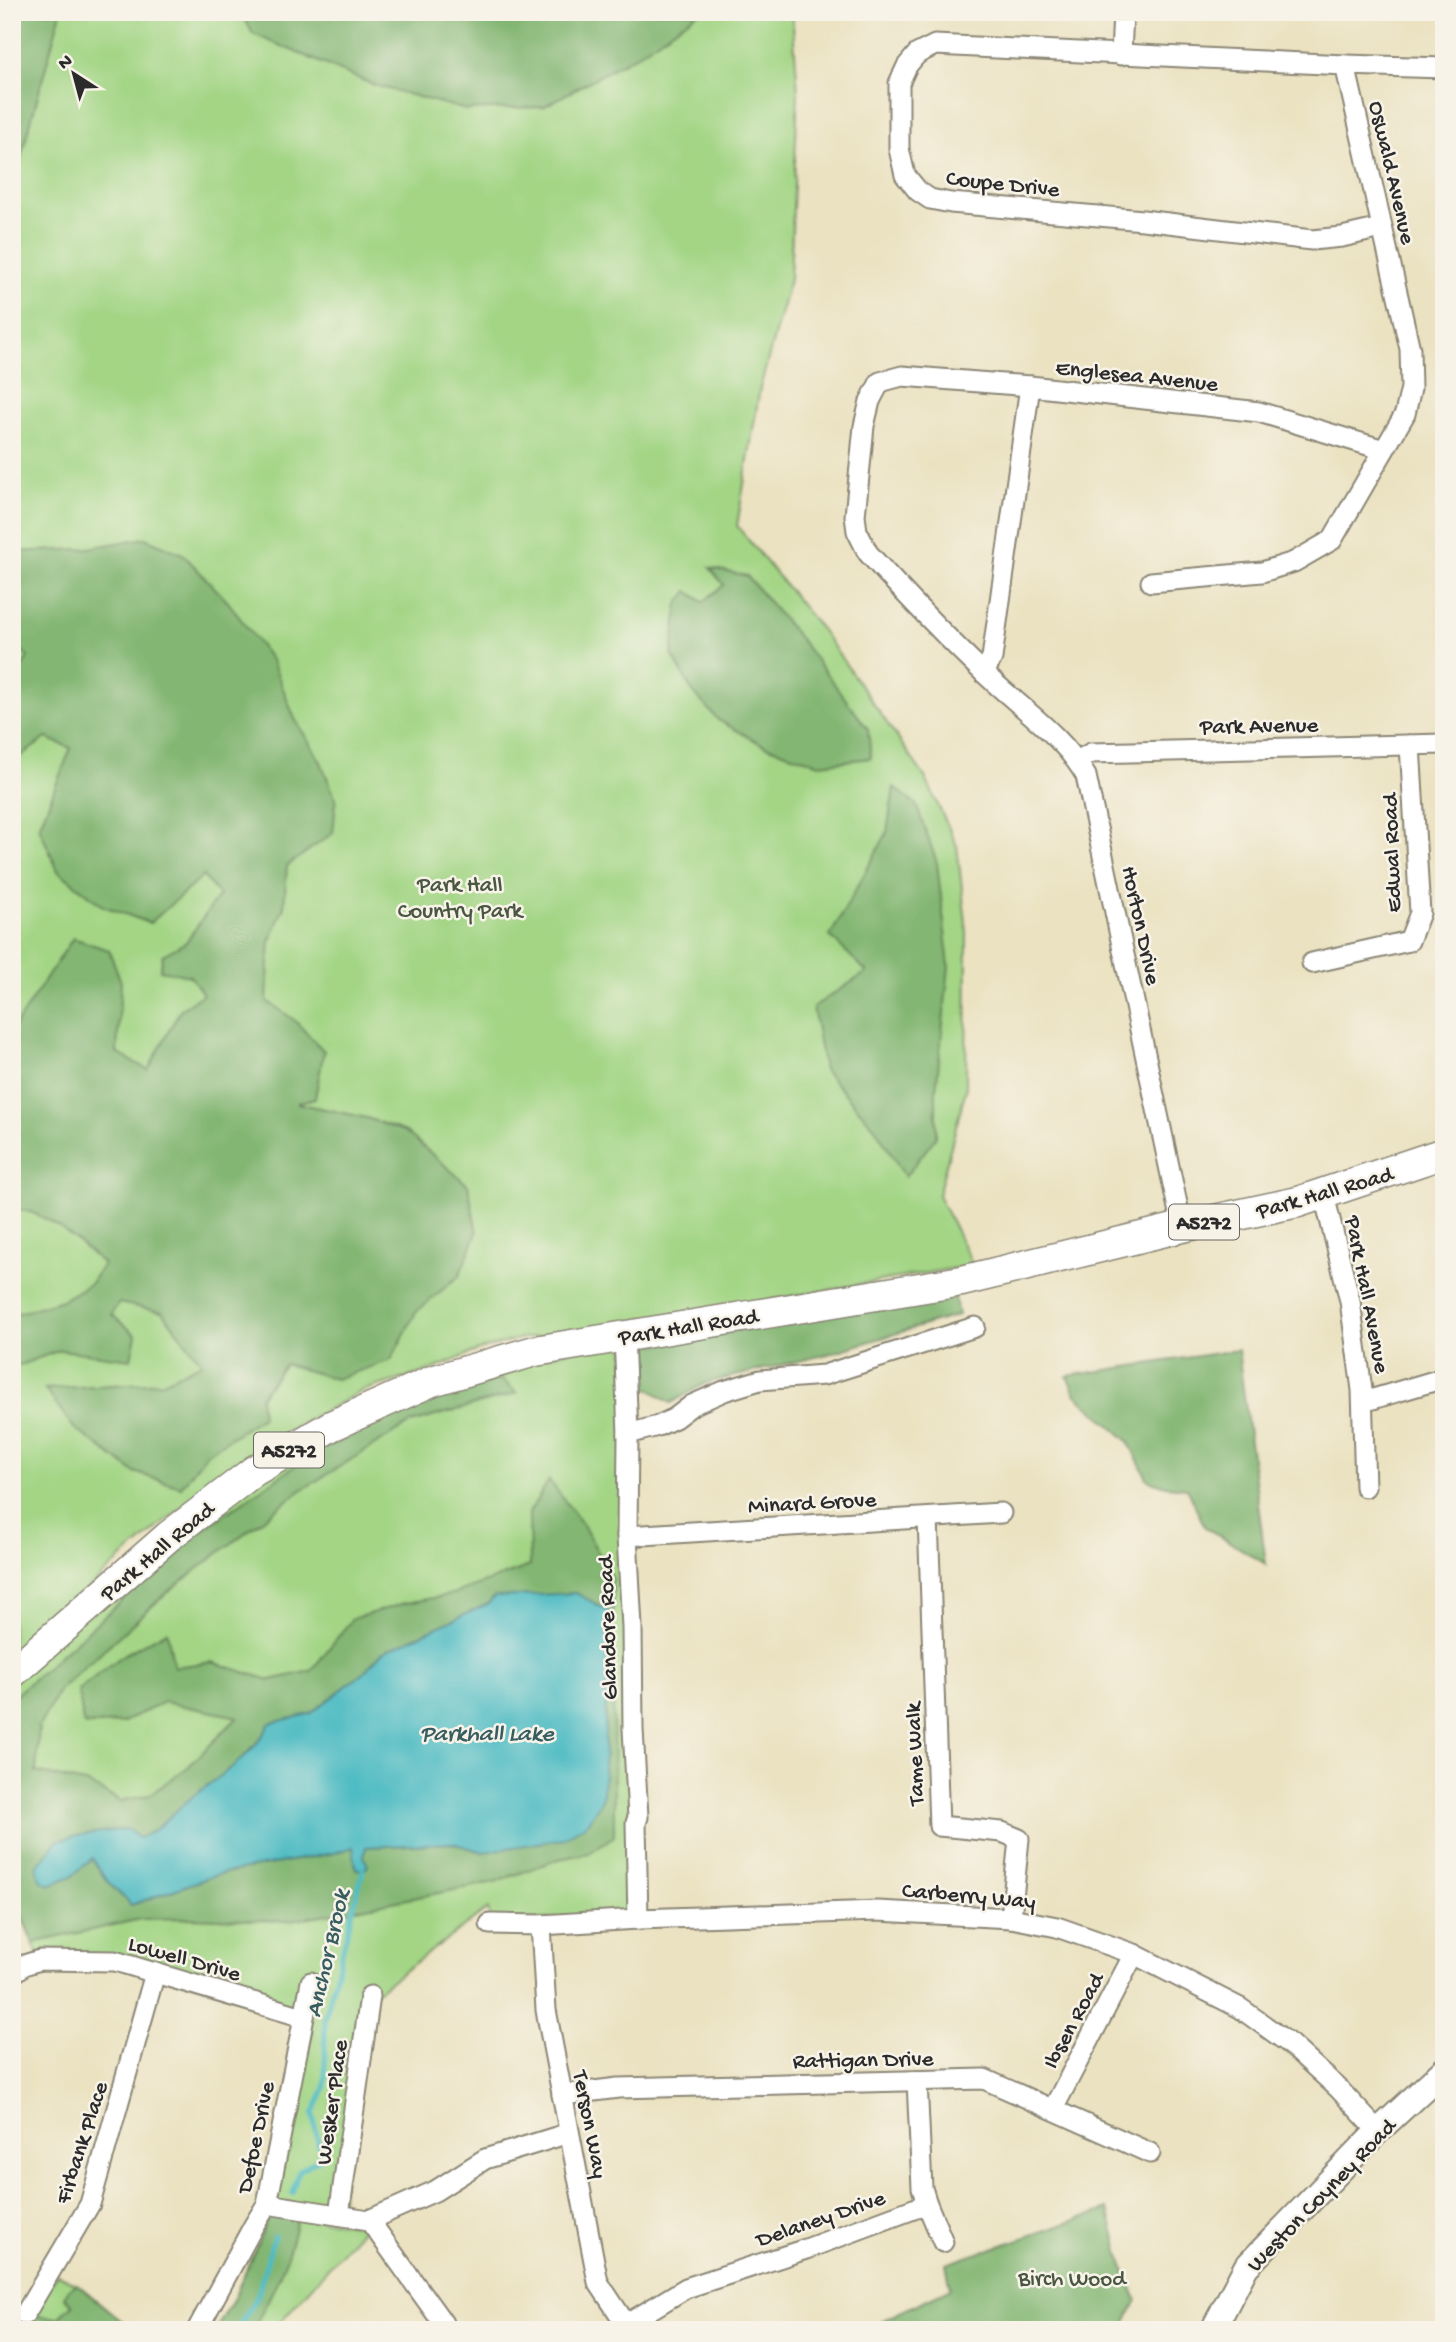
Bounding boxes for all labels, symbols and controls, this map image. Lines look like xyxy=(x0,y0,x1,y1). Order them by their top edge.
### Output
north arrow xyxy=(38,38,108,108)
text: N xyxy=(54,50,78,76)
street label: Oswald Avenue xyxy=(1361,99,1420,248)
street label: Coupe Drive xyxy=(945,166,1062,205)
street label: Englesea Avenue xyxy=(1054,356,1220,400)
street label: Park Avenue xyxy=(1199,713,1320,742)
street label: Edwal Road xyxy=(1378,791,1409,913)
street label: Horton Drive xyxy=(1114,864,1166,989)
park label: Park Hall Country Park xyxy=(398,873,525,926)
street label: Park Hall Road xyxy=(1253,1162,1398,1227)
road number: A5272 xyxy=(1169,1204,1239,1240)
street label: Park Hall Avenue xyxy=(1337,1213,1394,1377)
street label: Park Hall Road xyxy=(616,1304,762,1353)
road number: A5272 xyxy=(254,1432,324,1468)
street label: Minard Grove xyxy=(747,1488,878,1521)
street label: Park Hall Road xyxy=(95,1496,222,1609)
street label: Glandore Road xyxy=(593,1554,626,1701)
street label: Tame Walk xyxy=(901,1699,932,1808)
water label: Parkhall Lake xyxy=(420,1721,555,1750)
street label: Carberry Way xyxy=(901,1878,1037,1917)
water label: Anchor Brook xyxy=(301,1885,359,2020)
street label: Lowell Drive xyxy=(125,1931,244,1990)
street label: Ibsen Road xyxy=(1039,1968,1112,2074)
street label: Wesker Place xyxy=(311,2037,356,2167)
street label: Rattigan Drive xyxy=(792,2047,935,2076)
street label: Terson Way xyxy=(565,2066,612,2181)
street label: Firbank Place xyxy=(51,2078,116,2208)
street label: Defoe Drive xyxy=(232,2078,283,2198)
street label: Weston Coyney Road xyxy=(1242,2113,1404,2279)
street label: Delaney Drive xyxy=(751,2185,890,2256)
park label: Birch Wood xyxy=(1017,2267,1127,2294)

